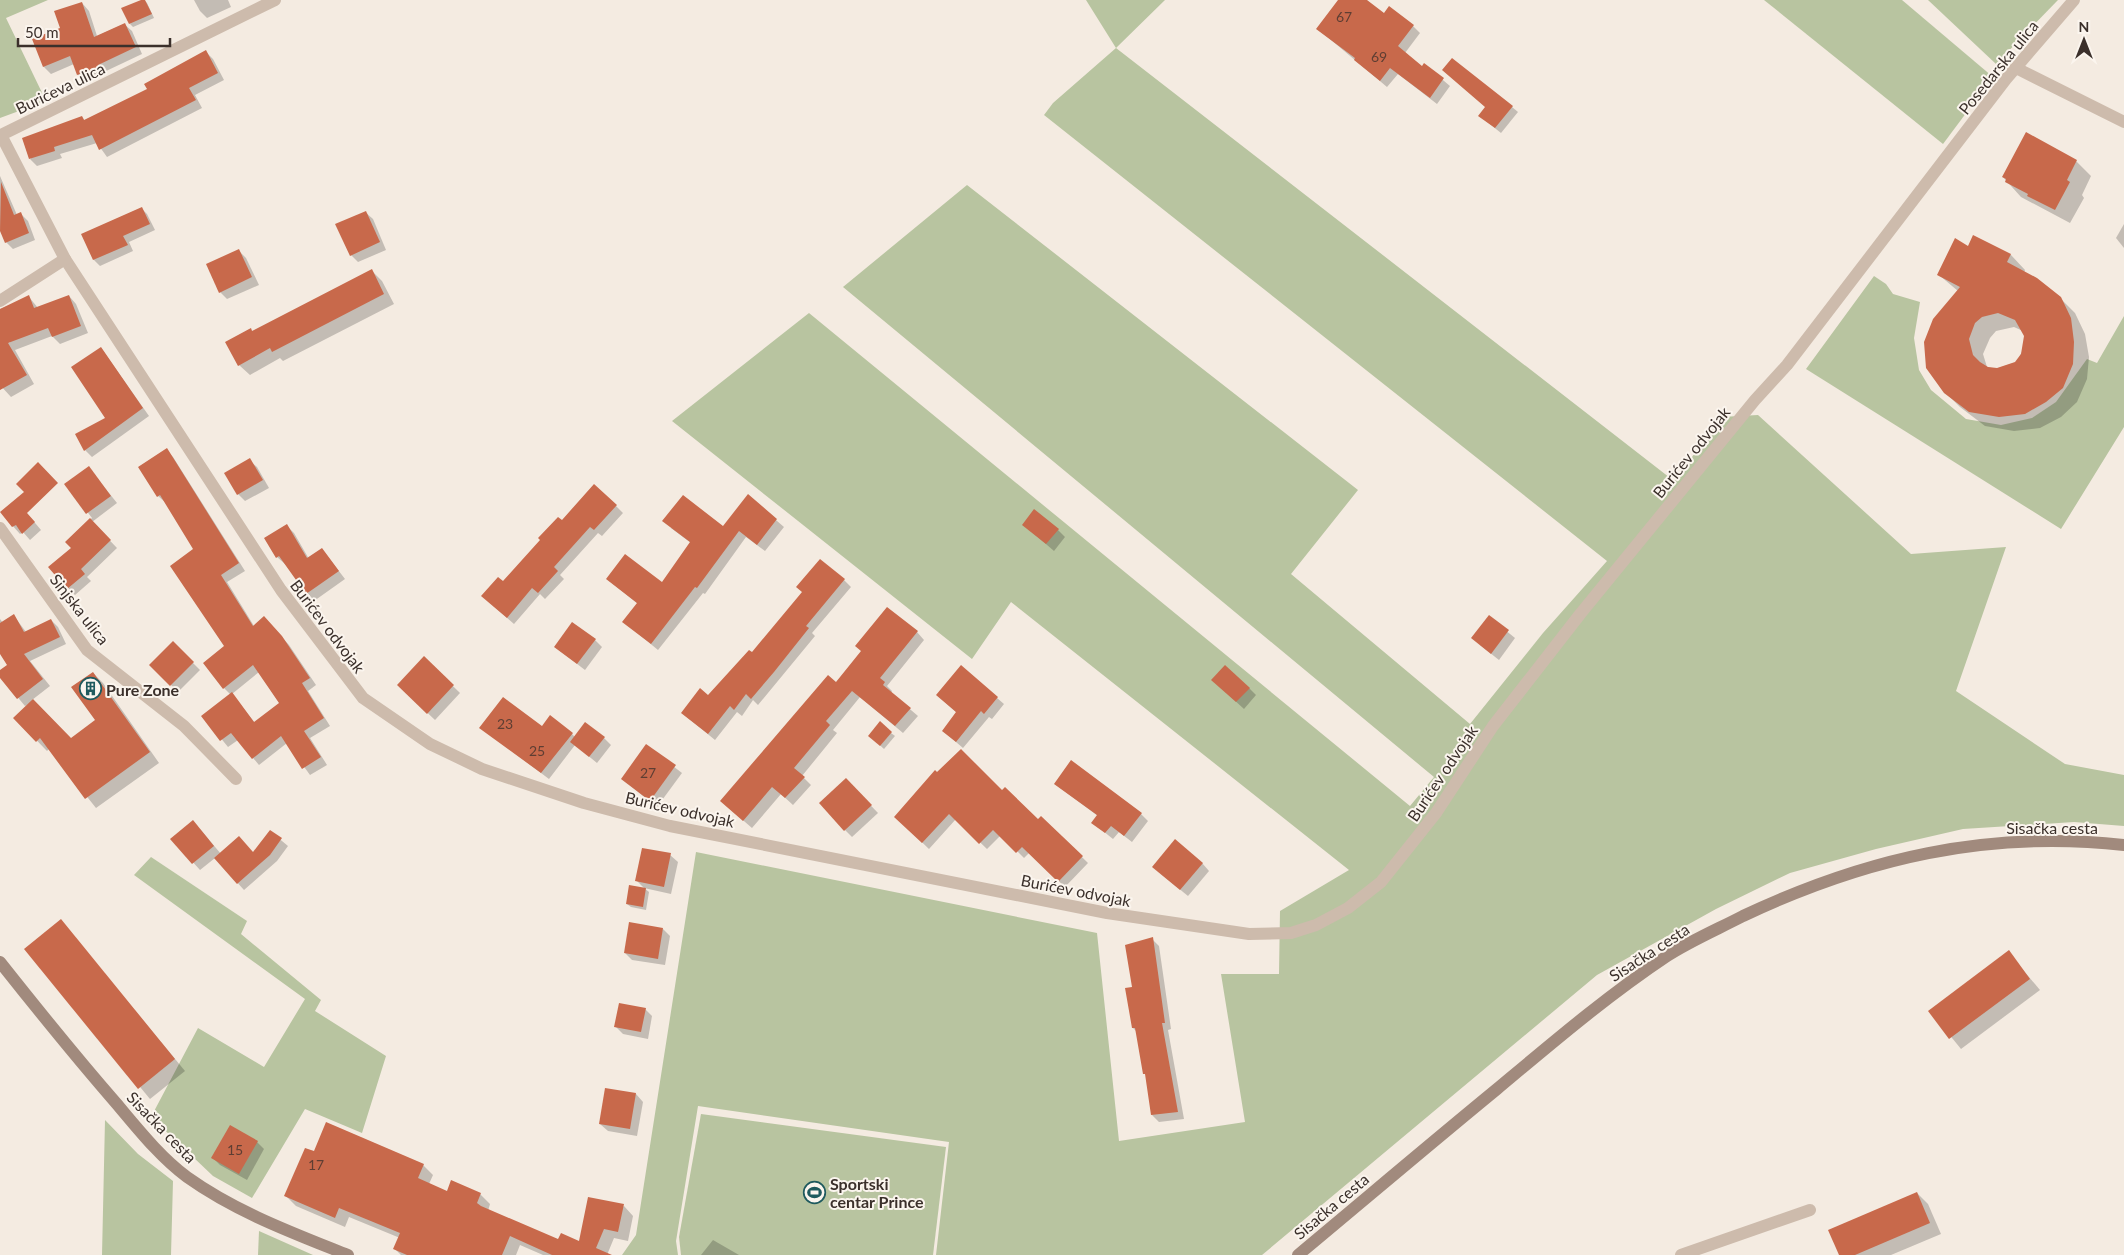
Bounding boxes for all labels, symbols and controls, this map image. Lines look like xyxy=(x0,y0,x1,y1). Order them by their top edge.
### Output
house number: 67 xyxy=(1336,8,1352,25)
scale bar xyxy=(18,15,170,47)
north arrow xyxy=(2059,15,2109,65)
street label: Posedarska ulica xyxy=(1954,16,2042,118)
text: N xyxy=(2079,18,2089,35)
text: 50 m xyxy=(25,23,59,41)
house number: 69 xyxy=(1371,48,1387,65)
street label: Burićeva ulica xyxy=(12,58,108,118)
street label: Burićev odvojak xyxy=(1649,402,1734,501)
street label: Sinjska ulica xyxy=(47,570,113,648)
street label: Burićev odvojak xyxy=(287,576,370,677)
building icon: Pure Zone xyxy=(78,677,102,701)
place label: Pure Zone xyxy=(106,680,180,699)
house number: 23 xyxy=(497,715,513,732)
street label: Burićev odvojak xyxy=(1403,721,1482,825)
house number: 25 xyxy=(529,742,545,759)
house number: 27 xyxy=(640,764,656,781)
street label: Burićev odvojak xyxy=(624,787,737,831)
street label: Sisačka cesta xyxy=(2006,818,2098,837)
street label: Burićev odvojak xyxy=(1019,870,1133,910)
street label: Sisačka cesta xyxy=(1605,919,1693,985)
street label: Sisačka cesta xyxy=(123,1087,201,1167)
house number: 15 xyxy=(227,1141,243,1158)
house number: 17 xyxy=(308,1156,324,1173)
street label: Sisačka cesta xyxy=(1290,1169,1372,1243)
place label: Sportski centar Prince xyxy=(830,1174,924,1211)
sports icon: Sportski centar Prince xyxy=(802,1180,826,1204)

